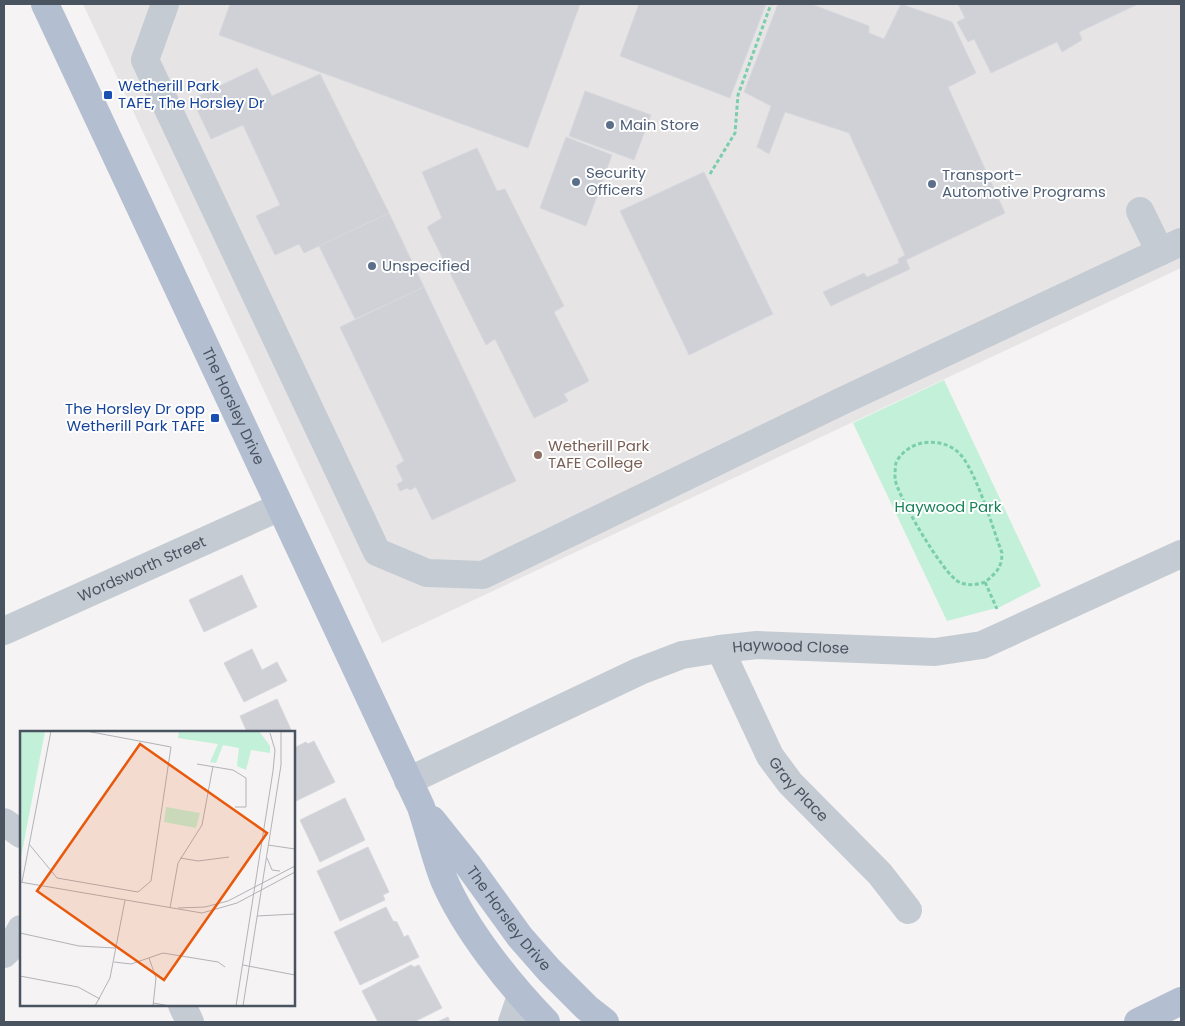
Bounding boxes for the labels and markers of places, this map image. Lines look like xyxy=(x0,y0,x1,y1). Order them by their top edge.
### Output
place label: Wetherill Park TAFE, The Horsley Dr xyxy=(118,75,265,113)
marker: Wetherill Park TAFE, The Horsley Dr xyxy=(102,89,114,101)
place label: Main Store xyxy=(620,114,699,135)
marker: Main Store xyxy=(604,119,616,131)
place label: Security Officers xyxy=(586,162,647,200)
place label: Transport- Automotive Programs xyxy=(942,164,1106,202)
marker: Security Officers xyxy=(570,176,582,188)
marker: Transport- Automotive Programs xyxy=(926,178,938,190)
place label: Unspecified xyxy=(382,255,470,276)
marker: Unspecified xyxy=(366,260,378,272)
place label: The Horsley Dr opp Wetherill Park TAFE xyxy=(65,398,205,436)
marker: The Horsley Dr opp Wetherill Park TAFE xyxy=(209,412,221,424)
place label: Wetherill Park TAFE College xyxy=(548,435,649,473)
marker: Wetherill Park TAFE College xyxy=(532,449,544,461)

